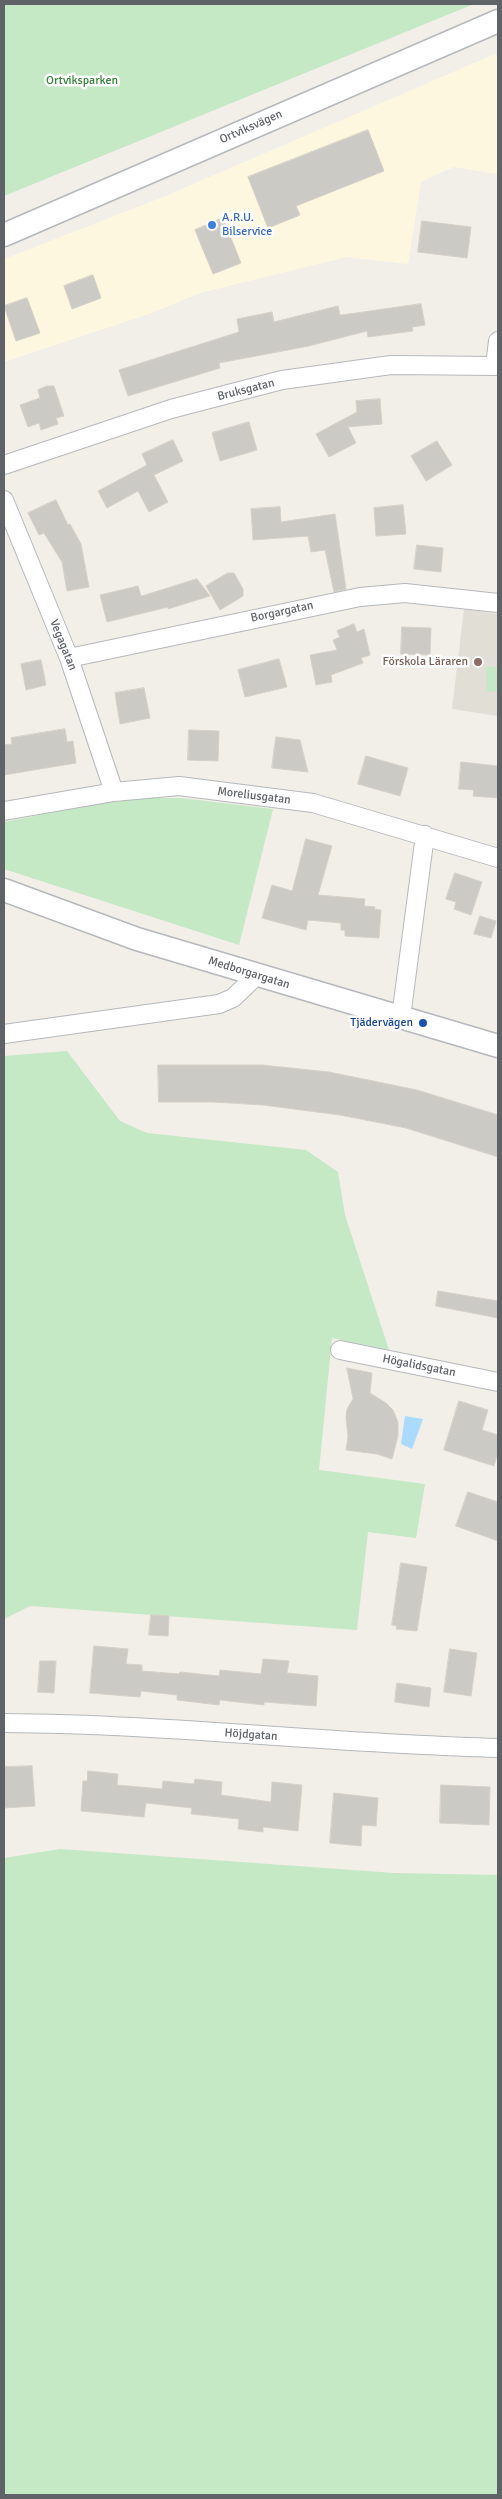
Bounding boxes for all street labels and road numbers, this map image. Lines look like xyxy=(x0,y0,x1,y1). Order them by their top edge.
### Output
street label: Ortviksvägen xyxy=(217,107,285,147)
street label: Bruksgatan xyxy=(216,376,276,404)
street label: Borgargatan xyxy=(249,598,315,626)
street label: Vegagatan xyxy=(46,617,80,673)
street label: Moreliusgatan xyxy=(217,784,291,808)
street label: Medborgargatan xyxy=(206,954,292,992)
street label: Högalidsgatan xyxy=(381,1352,457,1380)
street label: Höjdgatan xyxy=(224,1726,278,1744)

